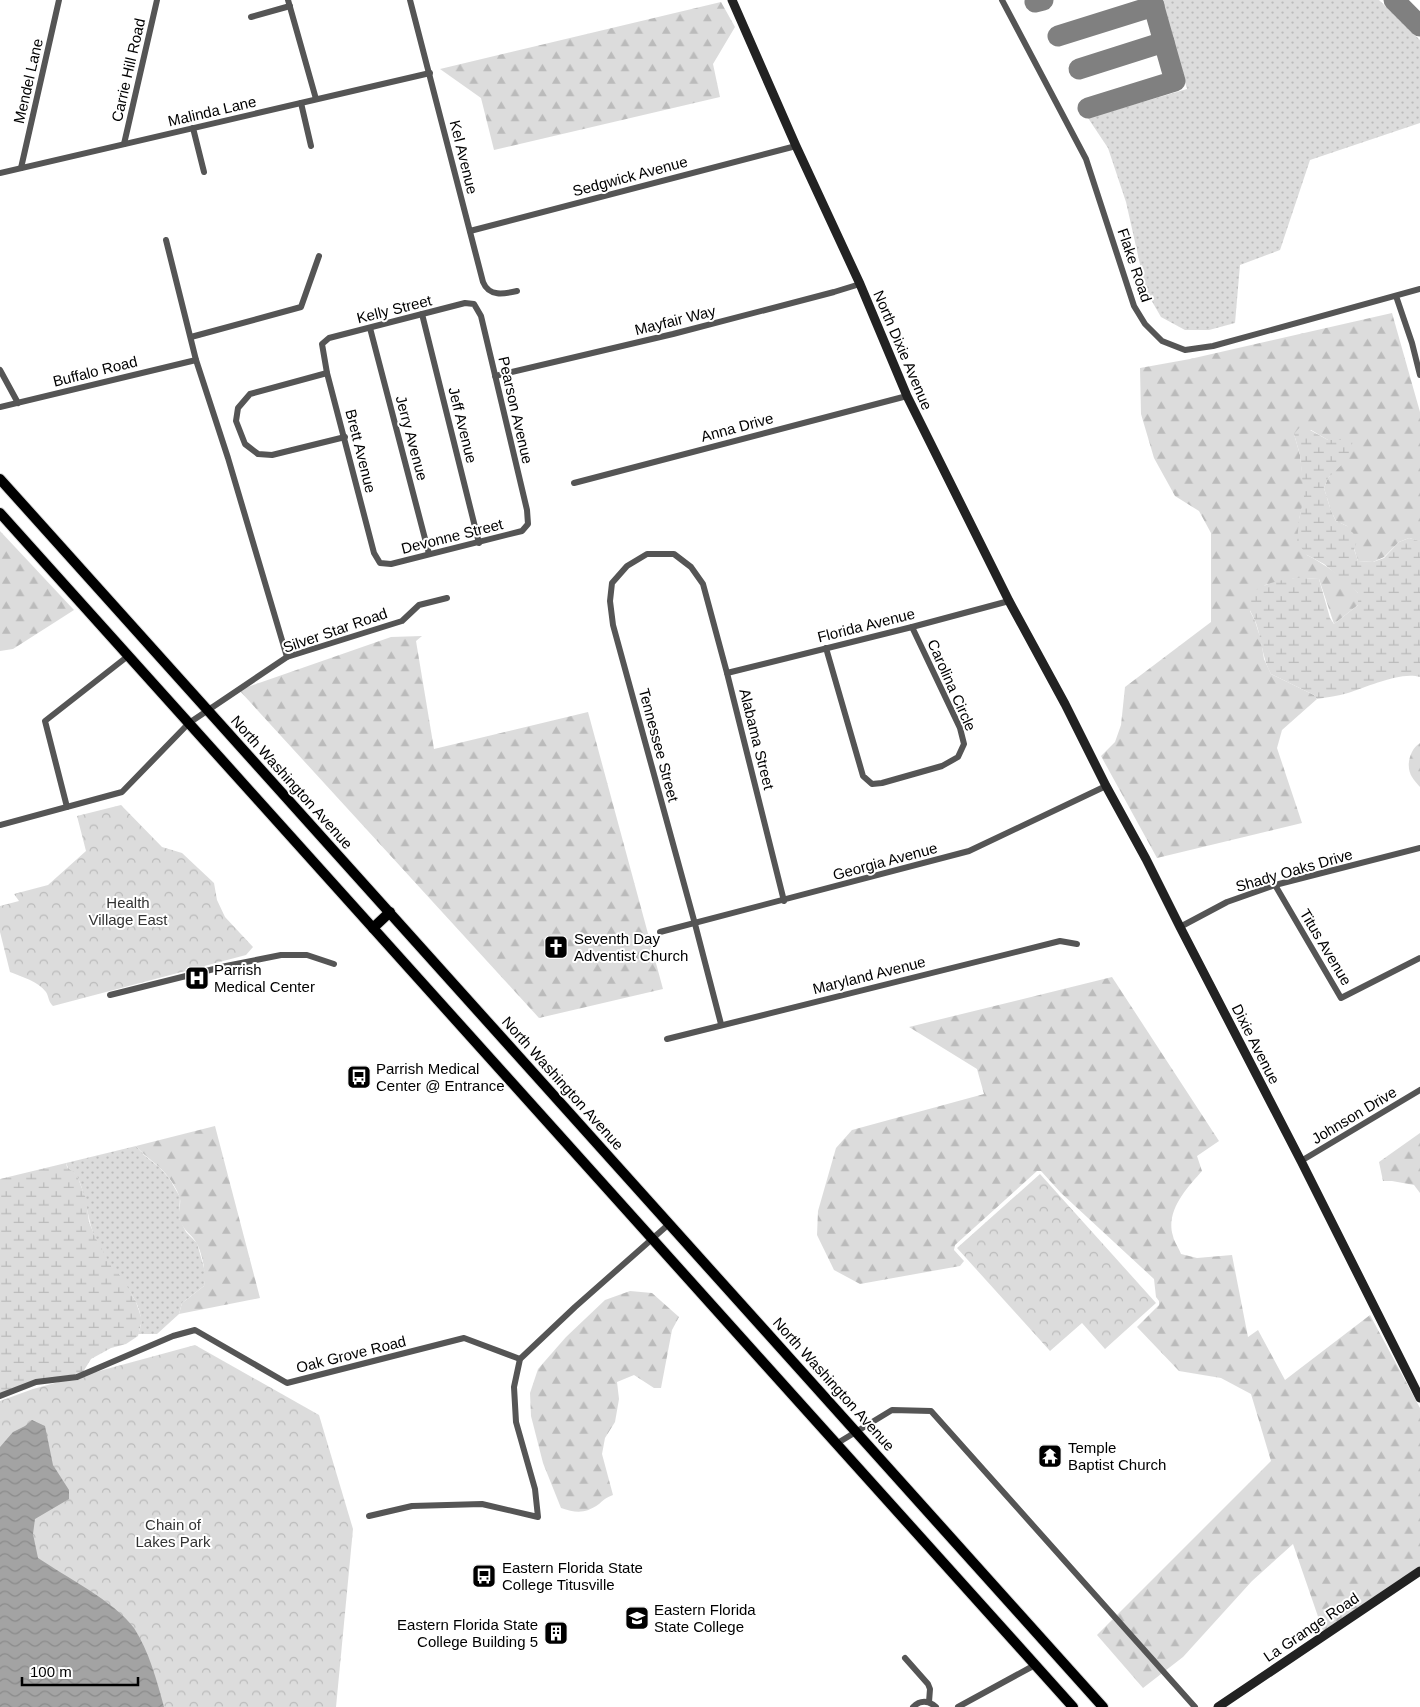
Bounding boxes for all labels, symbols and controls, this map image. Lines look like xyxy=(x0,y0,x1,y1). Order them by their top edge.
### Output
street label: Carrie Hill Road xyxy=(108,17,148,123)
street label: Mendel Lane xyxy=(10,37,46,125)
street label: Malinda Lane xyxy=(166,93,258,129)
street label: Kel Avenue xyxy=(447,118,481,196)
street label: Sedgwick Avenue xyxy=(571,153,689,199)
street label: Flake Road xyxy=(1114,226,1156,304)
street label: North Dixie Avenue xyxy=(870,288,936,412)
street label: Kelly Street xyxy=(355,291,434,327)
street label: Mayfair Way xyxy=(633,302,718,338)
street label: Buffalo Road xyxy=(51,352,139,390)
street label: Pearson Avenue xyxy=(495,355,537,465)
street label: Jeff Avenue xyxy=(445,385,481,465)
street label: Jerry Avenue xyxy=(392,394,432,482)
street label: Brett Avenue xyxy=(342,407,380,495)
street label: Anna Drive xyxy=(699,409,775,445)
street label: Devonne Street xyxy=(399,515,505,557)
street label: Silver Star Road xyxy=(281,604,389,656)
street label: Florida Avenue xyxy=(816,605,916,645)
street label: Carolina Circle xyxy=(924,637,980,733)
street label: Tennessee Street xyxy=(636,686,683,804)
street label: Alabama Street xyxy=(736,687,778,792)
street label: North Washington Avenue xyxy=(228,712,356,852)
street label: Georgia Avenue xyxy=(831,839,939,883)
street label: Shady Oaks Drive xyxy=(1234,845,1354,895)
park label: Health Village East xyxy=(89,894,168,928)
street label: Titus Avenue xyxy=(1297,906,1355,988)
place label: Seventh Day Adventist Church xyxy=(574,930,688,964)
church icon: Seventh Day Adventist Church xyxy=(543,934,569,960)
street label: Maryland Avenue xyxy=(811,953,927,997)
place label: Parrish Medical Center xyxy=(214,961,315,995)
hospital icon: Parrish Medical Center xyxy=(184,965,210,991)
street label: Dixie Avenue xyxy=(1229,1001,1283,1087)
street label: North Washington Avenue xyxy=(499,1013,627,1153)
place label: Parrish Medical Center @ Entrance xyxy=(376,1060,505,1094)
bus stop icon: Parrish Medical Center @ Entrance xyxy=(346,1064,372,1090)
street label: Johnson Drive xyxy=(1309,1083,1399,1147)
street label: North Washington Avenue xyxy=(770,1314,898,1454)
street label: Oak Grove Road xyxy=(294,1332,408,1376)
place label: Temple Baptist Church xyxy=(1068,1439,1166,1473)
temple icon: Temple Baptist Church xyxy=(1037,1443,1063,1469)
park label: Chain of Lakes Park xyxy=(135,1516,211,1550)
place label: Eastern Florida State College Titusville xyxy=(502,1559,643,1593)
bus stop icon: Eastern Florida State College Titusville xyxy=(471,1563,497,1589)
street label: La Grange Road xyxy=(1260,1589,1362,1665)
place label: Eastern Florida State College xyxy=(654,1601,756,1635)
school or university icon: Eastern Florida State College xyxy=(624,1605,650,1631)
place label: Eastern Florida State College Building 5 xyxy=(397,1616,538,1650)
building icon: Eastern Florida State College Building 5 xyxy=(543,1620,569,1646)
scale bar xyxy=(22,1654,139,1686)
text: 100 m xyxy=(30,1663,72,1680)

